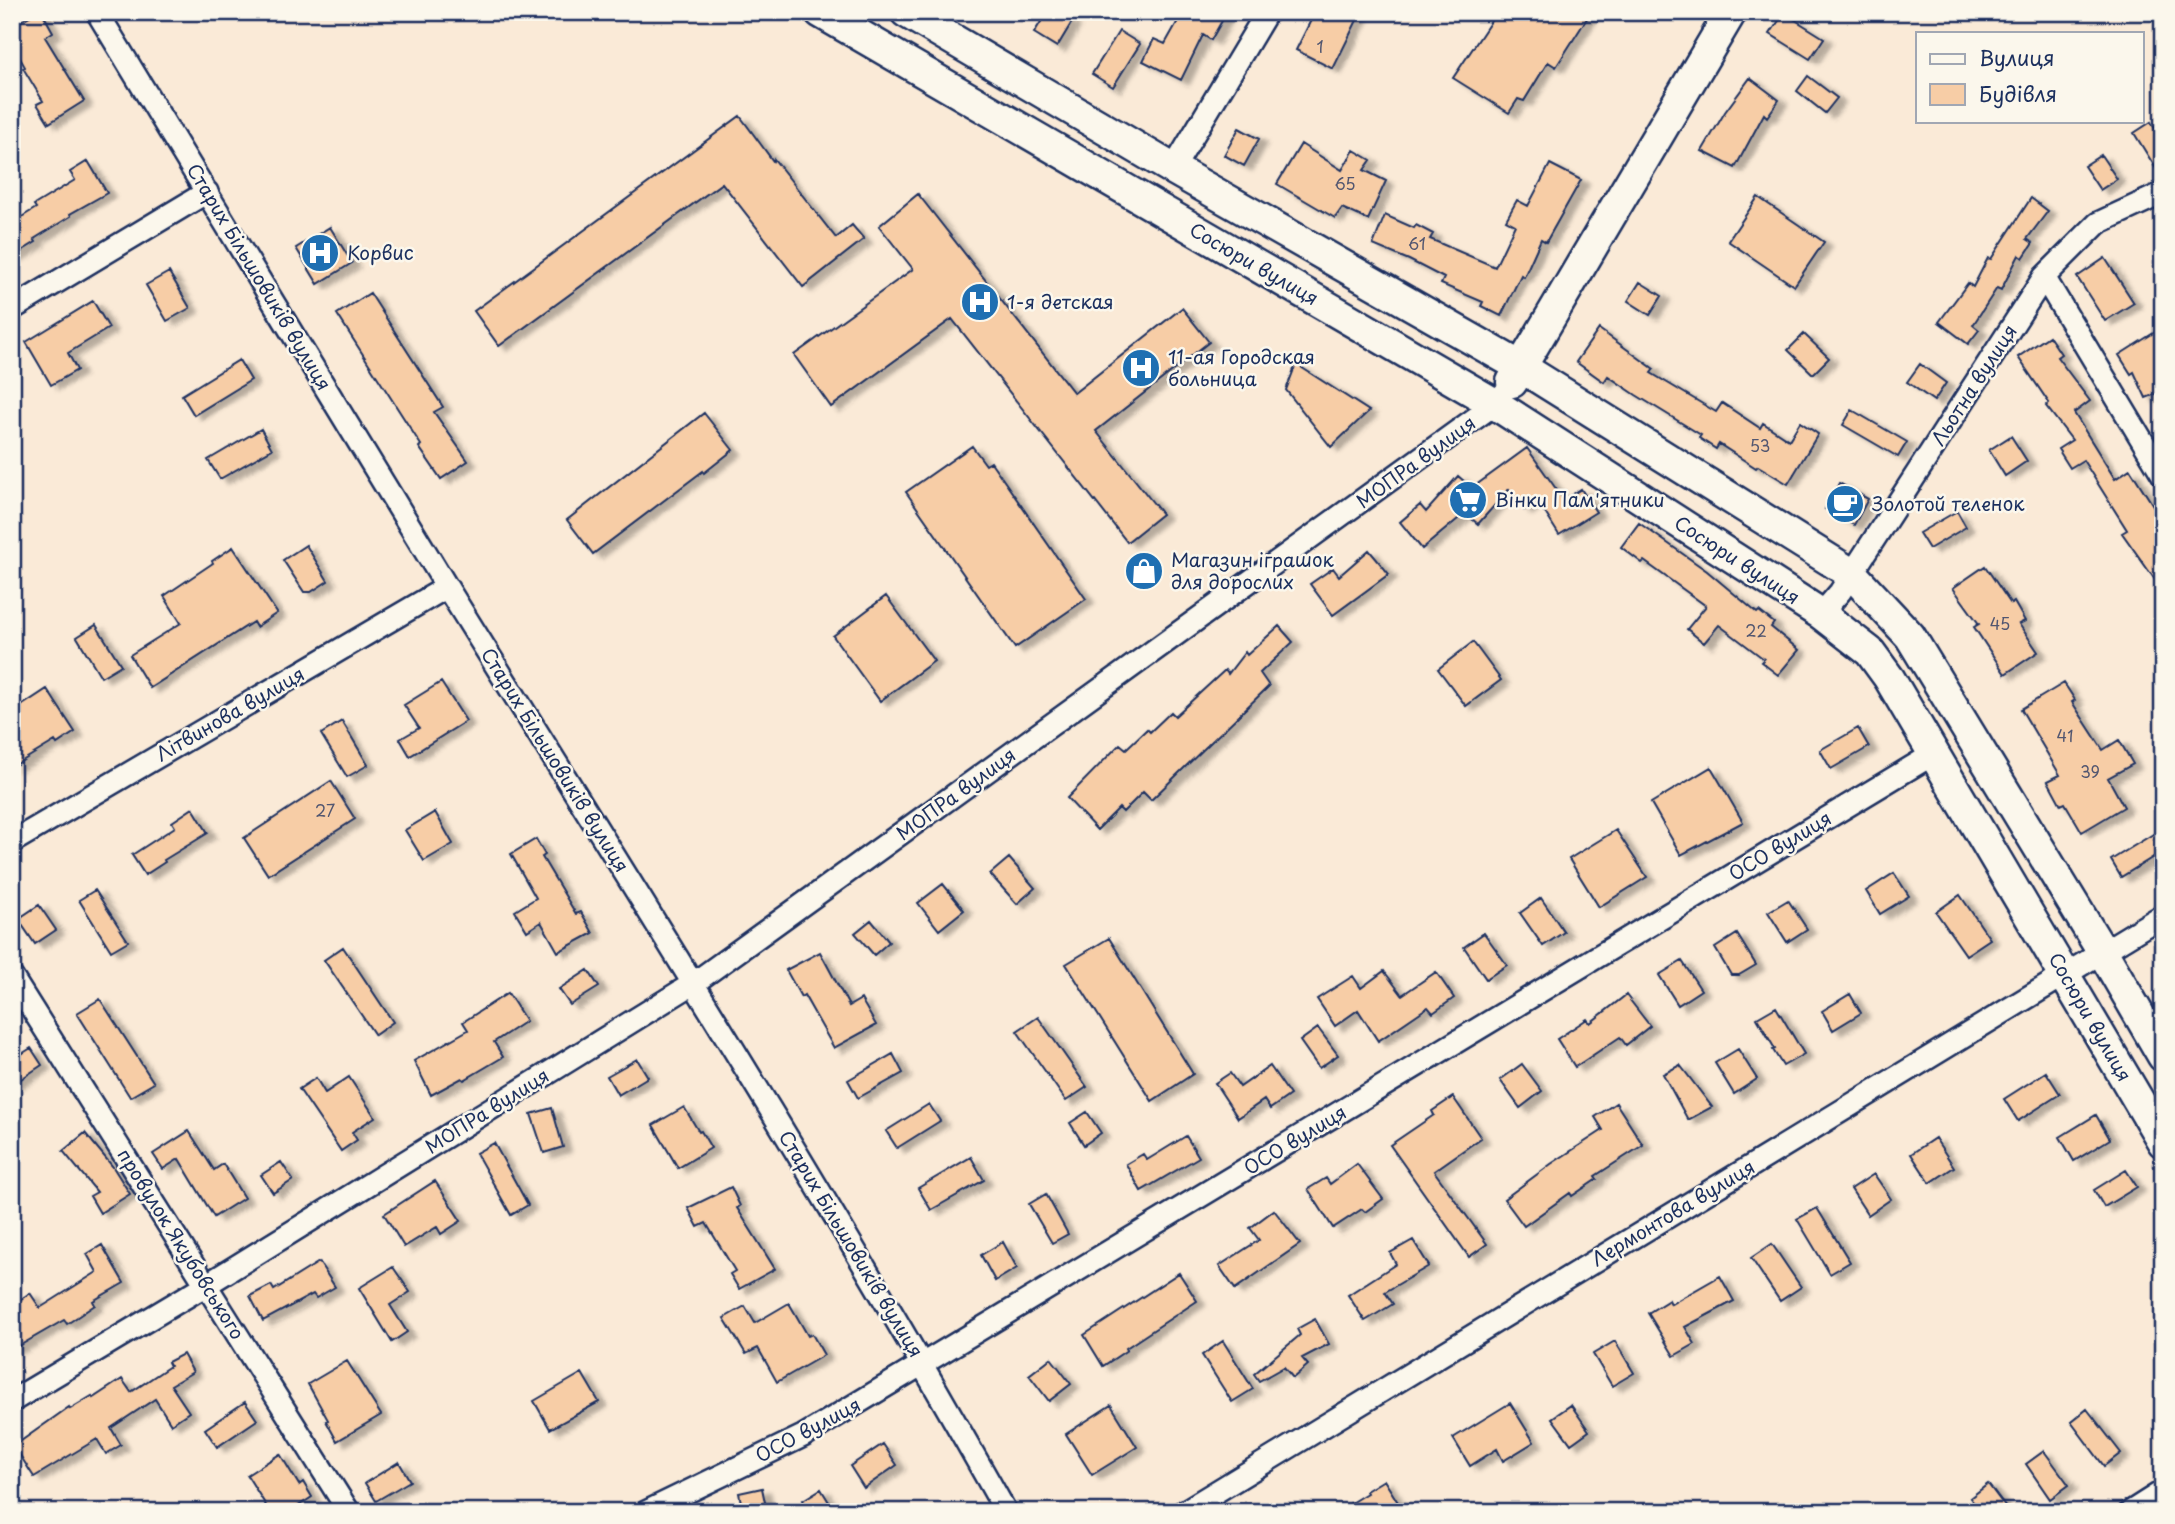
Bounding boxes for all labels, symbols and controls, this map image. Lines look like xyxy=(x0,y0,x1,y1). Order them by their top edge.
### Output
legend xyxy=(1916,32,2144,122)
house number: 1 xyxy=(1316,34,1324,58)
text: Вулиця xyxy=(1979,41,2055,73)
text: Будівля xyxy=(1979,77,2057,109)
street label: Старих Більшовиків вулиця xyxy=(181,158,339,395)
house number: 65 xyxy=(1334,171,1356,195)
street label: Сосюри вулиця xyxy=(1185,215,1324,311)
house number: 61 xyxy=(1408,231,1426,255)
hospital icon: Корвис xyxy=(299,232,341,274)
place label: Корвис xyxy=(347,238,414,266)
hospital icon: 1-я детская xyxy=(959,281,1001,323)
place label: 1-я детская xyxy=(1007,287,1114,315)
street label: Льотна вулиця xyxy=(1923,318,2023,451)
place label: 11-ая Городская больница xyxy=(1168,342,1315,392)
hospital icon: 11-ая Городская больница xyxy=(1120,347,1162,389)
street label: МОПРа вулиця xyxy=(1350,408,1481,514)
house number: 53 xyxy=(1750,433,1770,457)
supermarket icon: Вінки Пам'ятники xyxy=(1447,479,1489,521)
cafe icon: Золотой теленок xyxy=(1824,483,1866,525)
place label: Вінки Пам'ятники xyxy=(1495,485,1665,513)
place label: Золотой теленок xyxy=(1872,489,2025,517)
street label: Сосюри вулиця xyxy=(1669,508,1806,610)
place label: Магазин іграшок для дорослих xyxy=(1171,545,1335,595)
shop icon: Магазин іграшок для дорослих xyxy=(1123,550,1165,592)
house number: 45 xyxy=(1990,611,2010,635)
house number: 22 xyxy=(1745,618,1767,642)
street label: Старих Більшовиків вулиця xyxy=(475,642,637,877)
street label: Літвинова вулиця xyxy=(150,659,309,767)
house number: 41 xyxy=(2057,723,2073,747)
street label: МОПРа вулиця xyxy=(890,740,1021,846)
house number: 39 xyxy=(2080,759,2100,783)
house number: 27 xyxy=(315,798,335,822)
street label: ОСО вулиця xyxy=(1723,803,1836,887)
street label: Сосюри вулиця xyxy=(2043,947,2139,1086)
street label: МОПРа вулиця xyxy=(419,1061,554,1160)
street label: ОСО вулиця xyxy=(1238,1097,1351,1181)
street label: Старих Більшовиків вулиця xyxy=(773,1125,931,1362)
street label: провулок Якубовського xyxy=(111,1142,252,1345)
street label: Лермонтова вулиця xyxy=(1585,1152,1760,1272)
street label: ОСО вулиця xyxy=(750,1390,865,1469)

